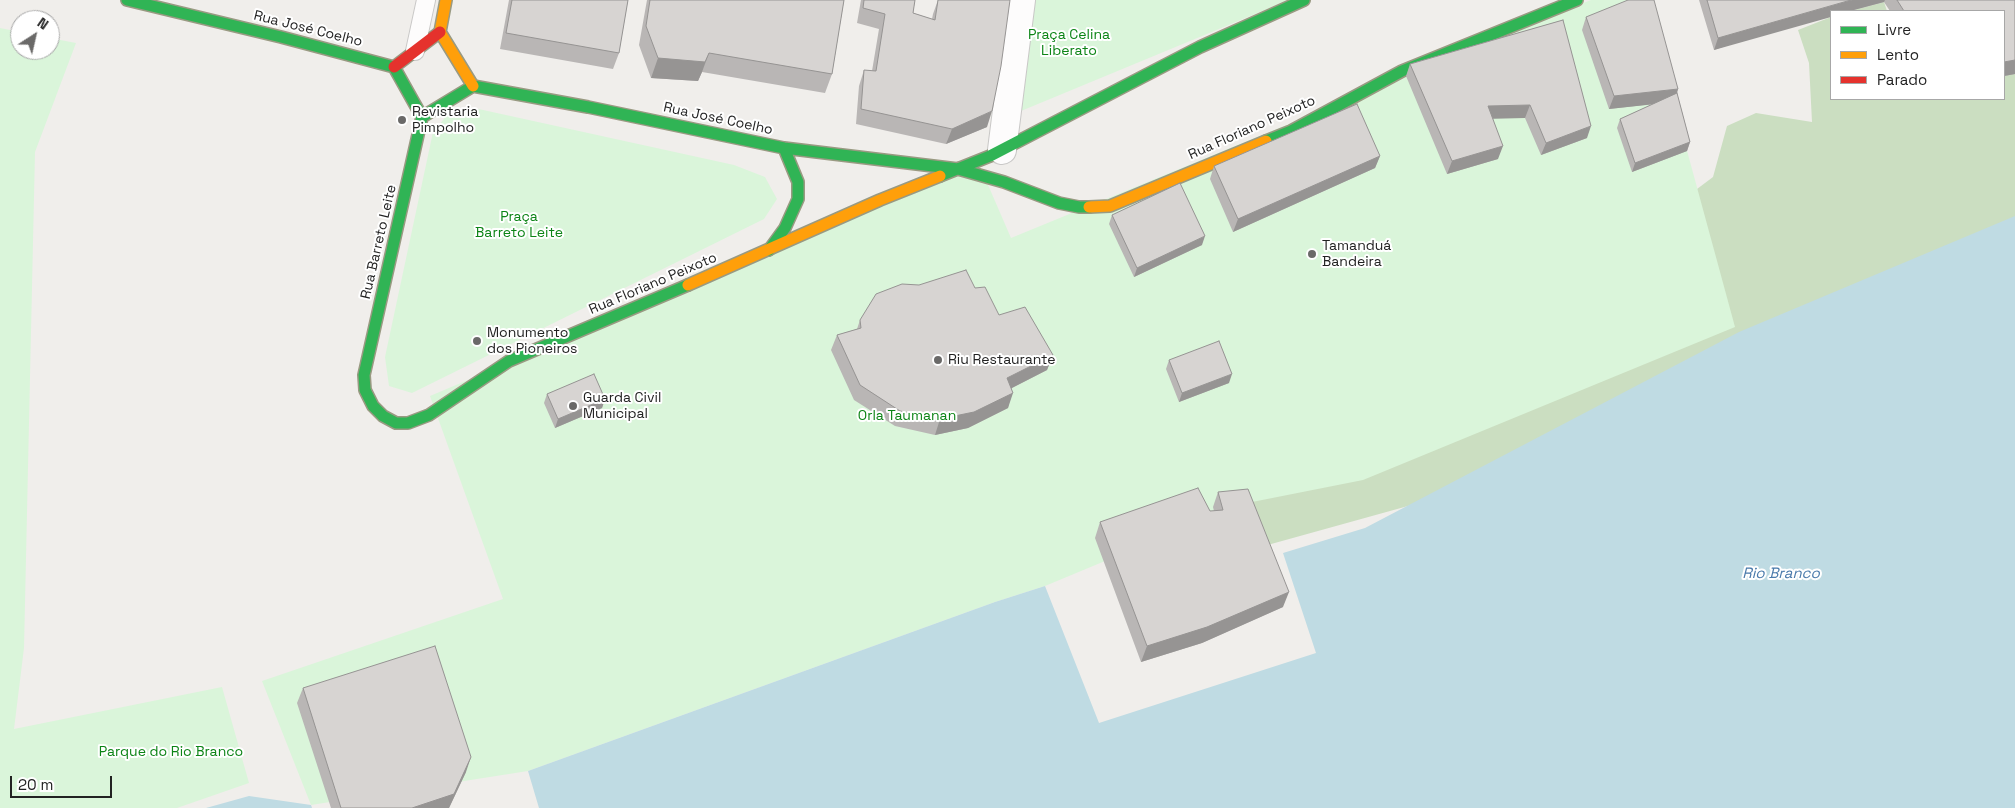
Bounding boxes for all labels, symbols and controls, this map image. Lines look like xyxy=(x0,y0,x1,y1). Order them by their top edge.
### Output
street label: Rua José Coelho xyxy=(252,7,364,51)
north arrow xyxy=(10,10,60,60)
legend xyxy=(1830,10,2005,100)
text: N xyxy=(34,13,52,34)
text: Livre xyxy=(1877,20,1911,39)
park label: Praça Celina Liberato xyxy=(1028,27,1110,59)
text: Lento xyxy=(1877,45,1919,64)
text: Parado xyxy=(1877,70,1927,89)
street label: Rua Floriano Peixoto xyxy=(1186,92,1318,164)
street label: Rua José Coelho xyxy=(662,99,774,139)
place label: Revistaria Pimpolho xyxy=(412,104,478,136)
marker: Revistaria Pimpolho xyxy=(396,114,408,126)
street label: Rua Barreto Leite xyxy=(358,183,400,301)
park label: Praça Barreto Leite xyxy=(475,209,563,242)
place label: Tamanduá Bandeira xyxy=(1322,238,1391,270)
marker: Tamanduá Bandeira xyxy=(1306,248,1318,260)
street label: Rua Floriano Peixoto xyxy=(587,249,719,319)
place label: Monumento dos Pioneiros xyxy=(487,325,577,358)
marker: Monumento dos Pioneiros xyxy=(471,335,483,347)
place label: Riu Restaurante xyxy=(948,352,1056,368)
marker: Riu Restaurante xyxy=(932,354,944,366)
place label: Guarda Civil Municipal xyxy=(583,390,661,422)
marker: Guarda Civil Municipal xyxy=(567,400,579,412)
park label: Orla Taumanan xyxy=(858,408,956,424)
water label: Rio Branco xyxy=(1742,565,1820,583)
park label: Parque do Rio Branco xyxy=(99,744,243,760)
scale bar xyxy=(12,766,115,798)
text: 20 m xyxy=(18,775,53,794)

